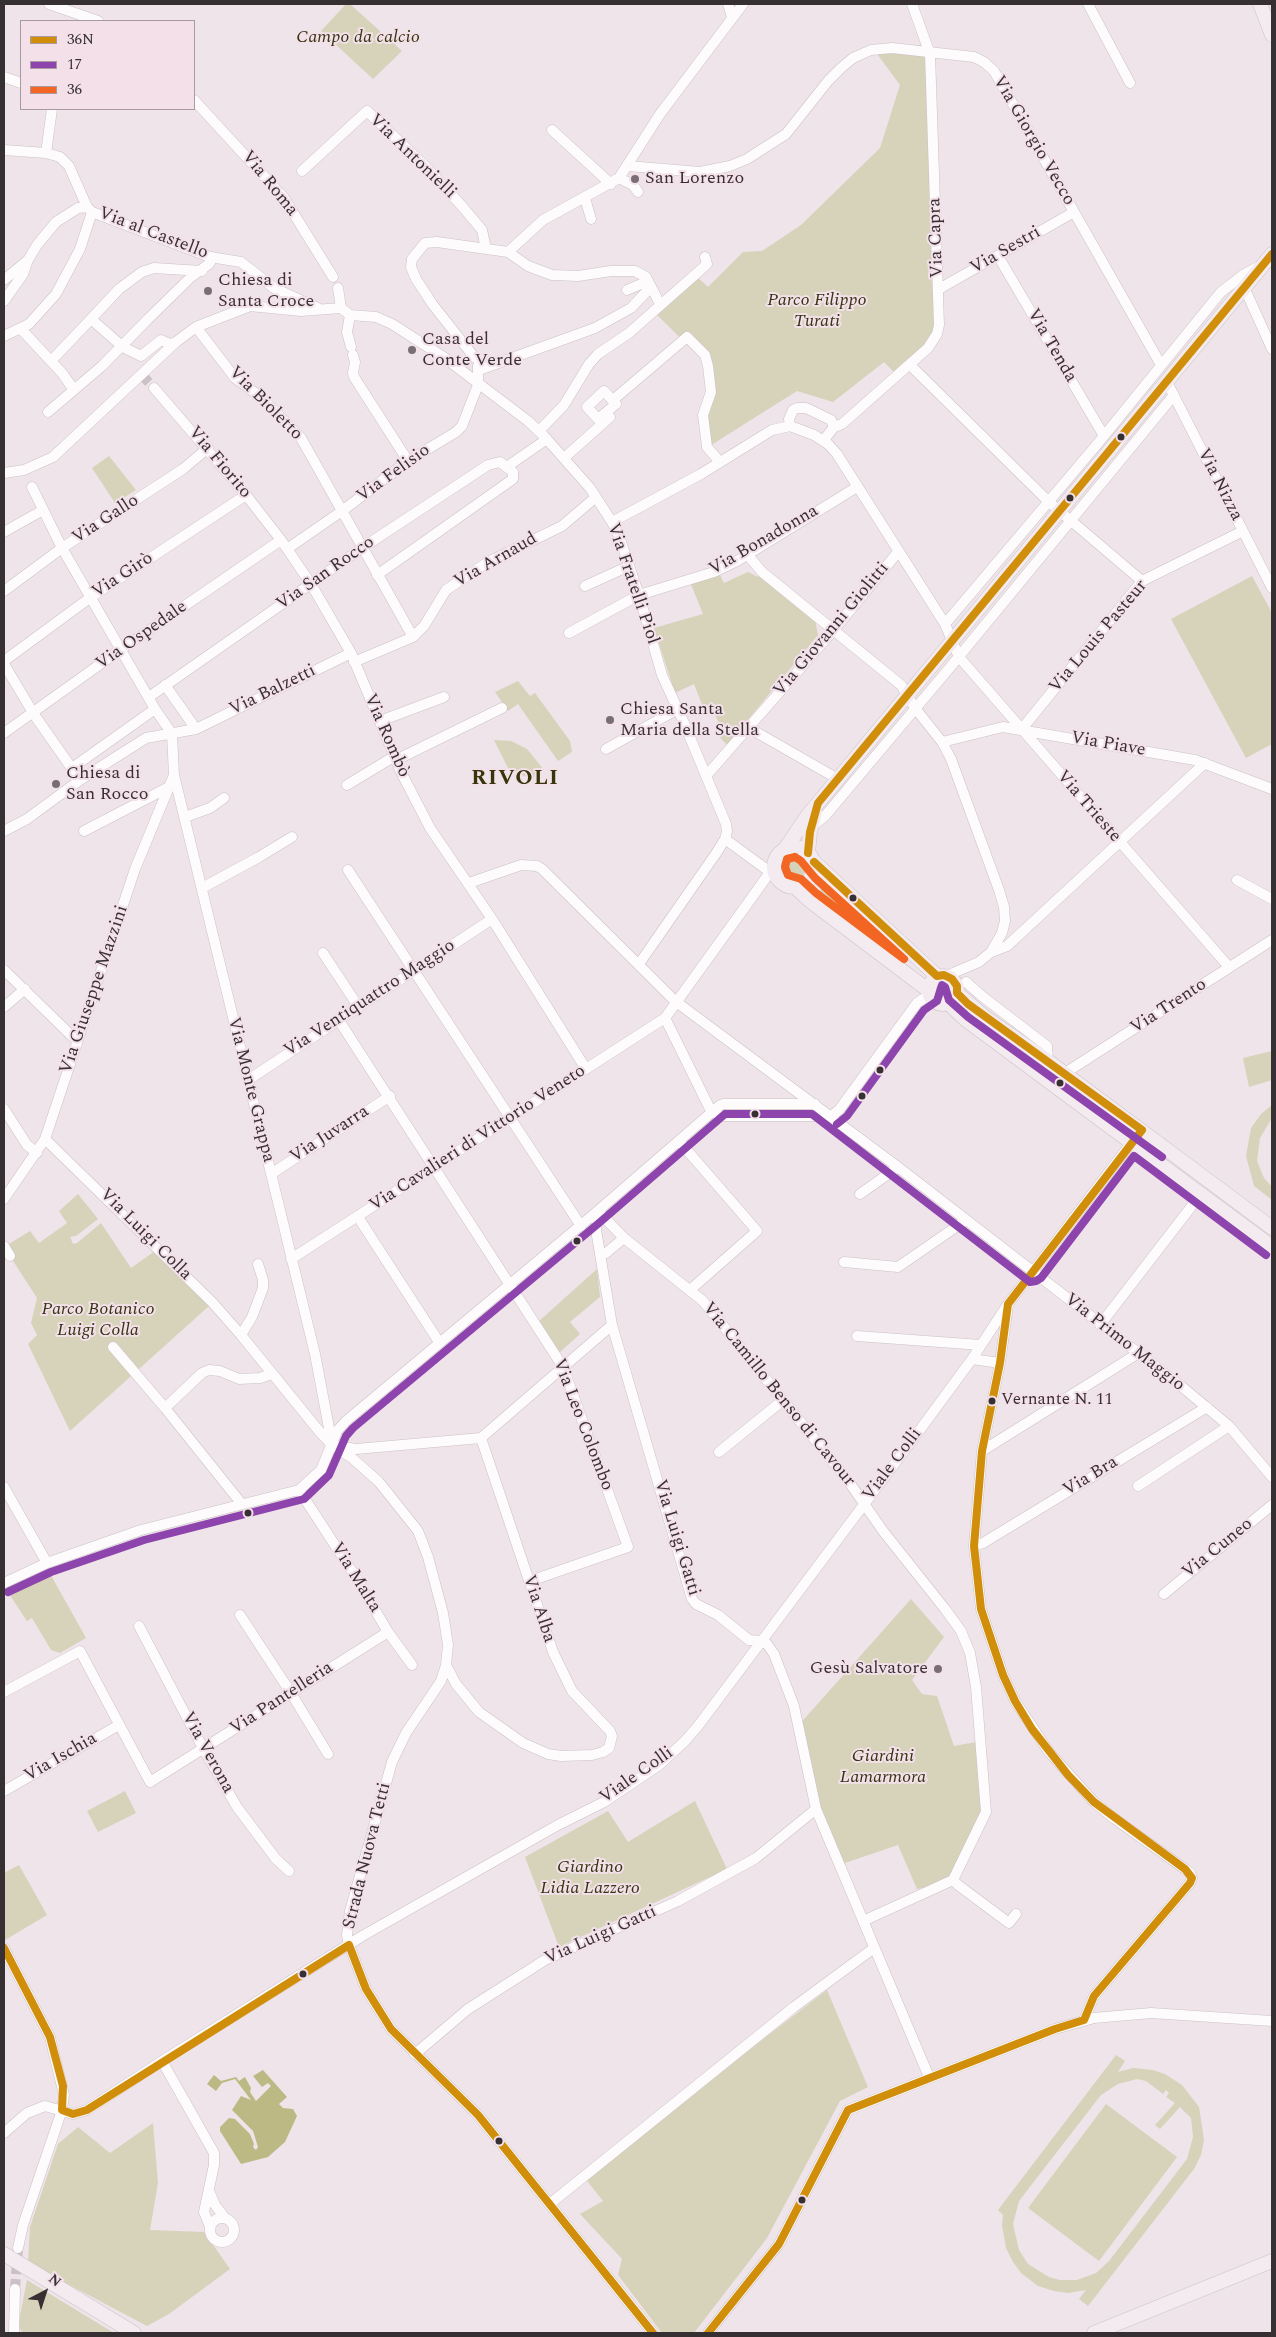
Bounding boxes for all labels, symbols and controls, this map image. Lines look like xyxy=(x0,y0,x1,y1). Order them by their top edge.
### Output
legend xyxy=(20,20,195,110)
park label: Campo da calcio xyxy=(296,27,420,49)
text: 36N xyxy=(67,28,94,51)
text: 17 xyxy=(67,53,82,76)
street label: Via Giorgio Vecco xyxy=(987,72,1079,210)
text: 36 xyxy=(67,78,82,101)
street label: Via Antonielli xyxy=(364,110,460,204)
street label: Via Roma xyxy=(236,147,302,221)
place label: San Lorenzo xyxy=(645,168,744,190)
marker: San Lorenzo xyxy=(629,173,641,185)
street label: Via Capra xyxy=(925,197,949,279)
street label: Via al Castello xyxy=(95,203,211,265)
street label: Via Sestri xyxy=(967,222,1045,280)
place label: Chiesa di Santa Croce xyxy=(218,270,314,312)
marker: Chiesa di Santa Croce xyxy=(202,285,214,297)
park label: Parco Filippo Turati xyxy=(767,290,867,332)
street label: Via Tenda xyxy=(1021,305,1081,387)
place label: Casa del Conte Verde xyxy=(422,329,522,372)
marker: Casa del Conte Verde xyxy=(406,344,418,356)
street label: Via Bioletto xyxy=(223,362,307,446)
street label: Via Fiorito xyxy=(183,423,255,503)
unlabelled marker xyxy=(1116,432,1126,442)
street label: Via Felisio xyxy=(353,440,435,508)
street label: Via Nizza xyxy=(1192,445,1246,525)
street label: Via Gallo xyxy=(69,490,143,550)
unlabelled marker xyxy=(1065,493,1075,503)
street label: Via Bonadonna xyxy=(705,501,823,581)
street label: Via Fratelli Piol xyxy=(601,521,663,647)
street label: Via Arnaud xyxy=(451,529,541,593)
street label: Via San Rocco xyxy=(273,532,379,616)
street label: Via Girò xyxy=(88,548,158,604)
street label: Via Giovanni Giolitti xyxy=(770,559,894,701)
street label: Via Louis Pasteur xyxy=(1045,576,1153,698)
street label: Via Ospedale xyxy=(92,597,192,675)
street label: Via Balzetti xyxy=(226,661,320,721)
street label: Via Rombò xyxy=(358,691,414,781)
place label: Chiesa Santa Maria della Stella xyxy=(620,699,759,742)
marker: Chiesa Santa Maria della Stella xyxy=(604,714,616,726)
street label: Via Piave xyxy=(1069,728,1147,762)
place label: Chiesa di San Rocco xyxy=(66,763,148,806)
district label: RIVOLI xyxy=(470,767,560,793)
street label: Via Trieste xyxy=(1051,767,1125,847)
marker: Chiesa di San Rocco xyxy=(50,778,62,790)
unlabelled marker xyxy=(848,893,858,903)
street label: Via Giuseppe Mazzini xyxy=(56,903,134,1077)
street label: Via Ventiquattro Maggio xyxy=(280,936,460,1062)
street label: Via Trento xyxy=(1127,974,1211,1040)
street label: Via Monte Grappa xyxy=(222,1015,278,1165)
street label: Via Cavalieri di Vittorio Veneto xyxy=(366,1061,590,1217)
unlabelled marker xyxy=(875,1065,885,1075)
unlabelled marker xyxy=(1055,1078,1065,1088)
unlabelled marker xyxy=(857,1091,867,1101)
street label: Via Juvarra xyxy=(286,1101,374,1169)
unlabelled marker xyxy=(750,1109,760,1119)
street label: Via Luigi Colla xyxy=(94,1184,196,1286)
unlabelled marker xyxy=(572,1236,582,1246)
street label: Via Primo Maggio xyxy=(1060,1289,1188,1397)
park label: Parco Botanico Luigi Colla xyxy=(41,1299,155,1342)
street label: Via Camillo Benso di Cavour xyxy=(697,1299,859,1491)
street label: Via Leo Colombo xyxy=(547,1356,617,1494)
place label: Vernante N. 11 xyxy=(1001,1391,1113,1411)
marker: Vernante N. 11 xyxy=(987,1396,997,1406)
street label: Viale Colli xyxy=(859,1424,927,1506)
street label: Via Bra xyxy=(1060,1452,1122,1502)
street label: Via Luigi Gatti xyxy=(648,1477,704,1599)
unlabelled marker xyxy=(243,1508,253,1518)
street label: Via Cuneo xyxy=(1178,1514,1258,1584)
street label: Via Malta xyxy=(325,1539,385,1617)
street label: Via Alba xyxy=(517,1572,559,1646)
street label: Via Pantelleria xyxy=(226,1658,338,1740)
place label: Gesù Salvatore xyxy=(810,1658,928,1680)
marker: Gesù Salvatore xyxy=(932,1663,944,1675)
street label: Via Verona xyxy=(176,1709,238,1797)
street label: Via Ischia xyxy=(21,1729,101,1787)
street label: Viale Colli xyxy=(596,1743,678,1809)
park label: Giardini Lamarmora xyxy=(840,1746,926,1788)
street label: Strada Nuova Tetti xyxy=(339,1780,397,1932)
park label: Giardino Lidia Lazzero xyxy=(540,1857,640,1900)
street label: Via Luigi Gatti xyxy=(542,1902,660,1970)
unlabelled marker xyxy=(298,1969,308,1979)
unlabelled marker xyxy=(494,2136,504,2146)
unlabelled marker xyxy=(797,2195,807,2205)
north arrow xyxy=(20,2267,70,2317)
text: N xyxy=(44,2268,66,2292)

